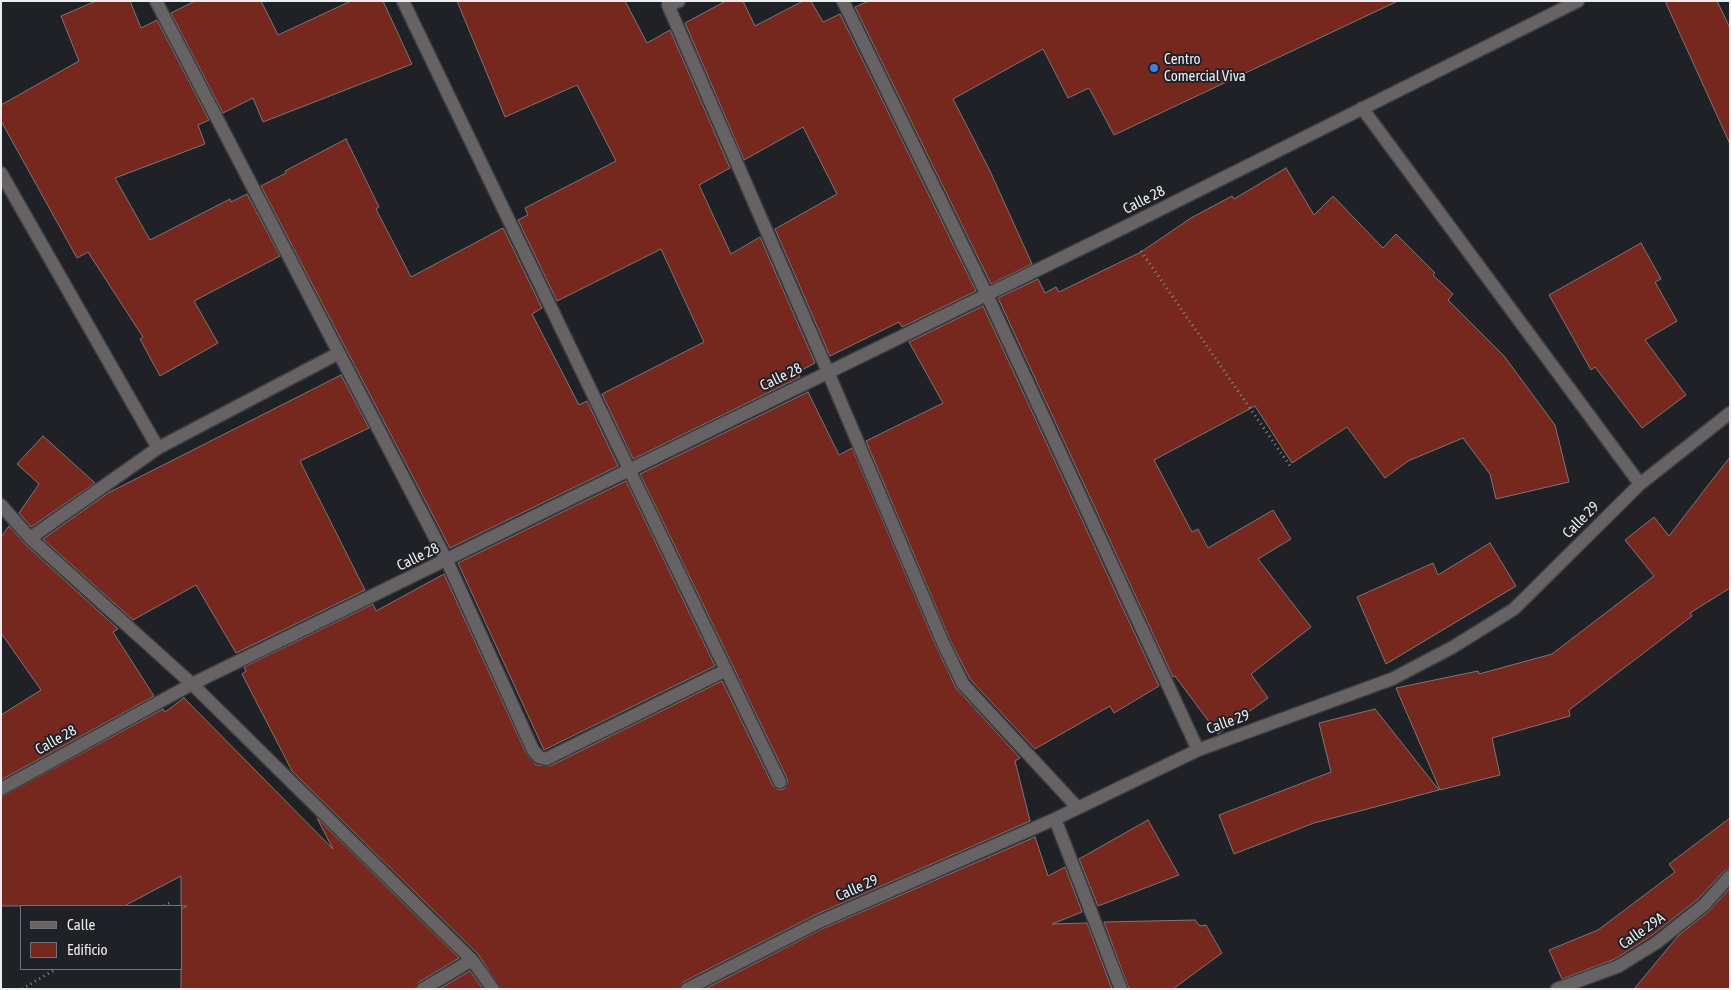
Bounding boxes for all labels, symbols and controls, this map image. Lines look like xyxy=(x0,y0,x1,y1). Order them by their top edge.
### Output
place label: Centro Comercial Viva xyxy=(1164,50,1246,85)
marker: Centro Comercial Viva xyxy=(1148,62,1160,74)
street label: Calle 28 xyxy=(1120,182,1168,218)
street label: Calle 28 xyxy=(757,359,805,395)
street label: Calle 29 xyxy=(1559,498,1603,542)
street label: Calle 28 xyxy=(394,539,442,575)
street label: Calle 29 xyxy=(1204,706,1252,738)
street label: Calle 28 xyxy=(32,721,80,759)
street label: Calle 29 xyxy=(833,871,881,905)
legend xyxy=(20,905,182,970)
street label: Calle 29A xyxy=(1616,909,1668,953)
text: Calle xyxy=(67,916,95,933)
text: Edificio xyxy=(67,941,108,958)

